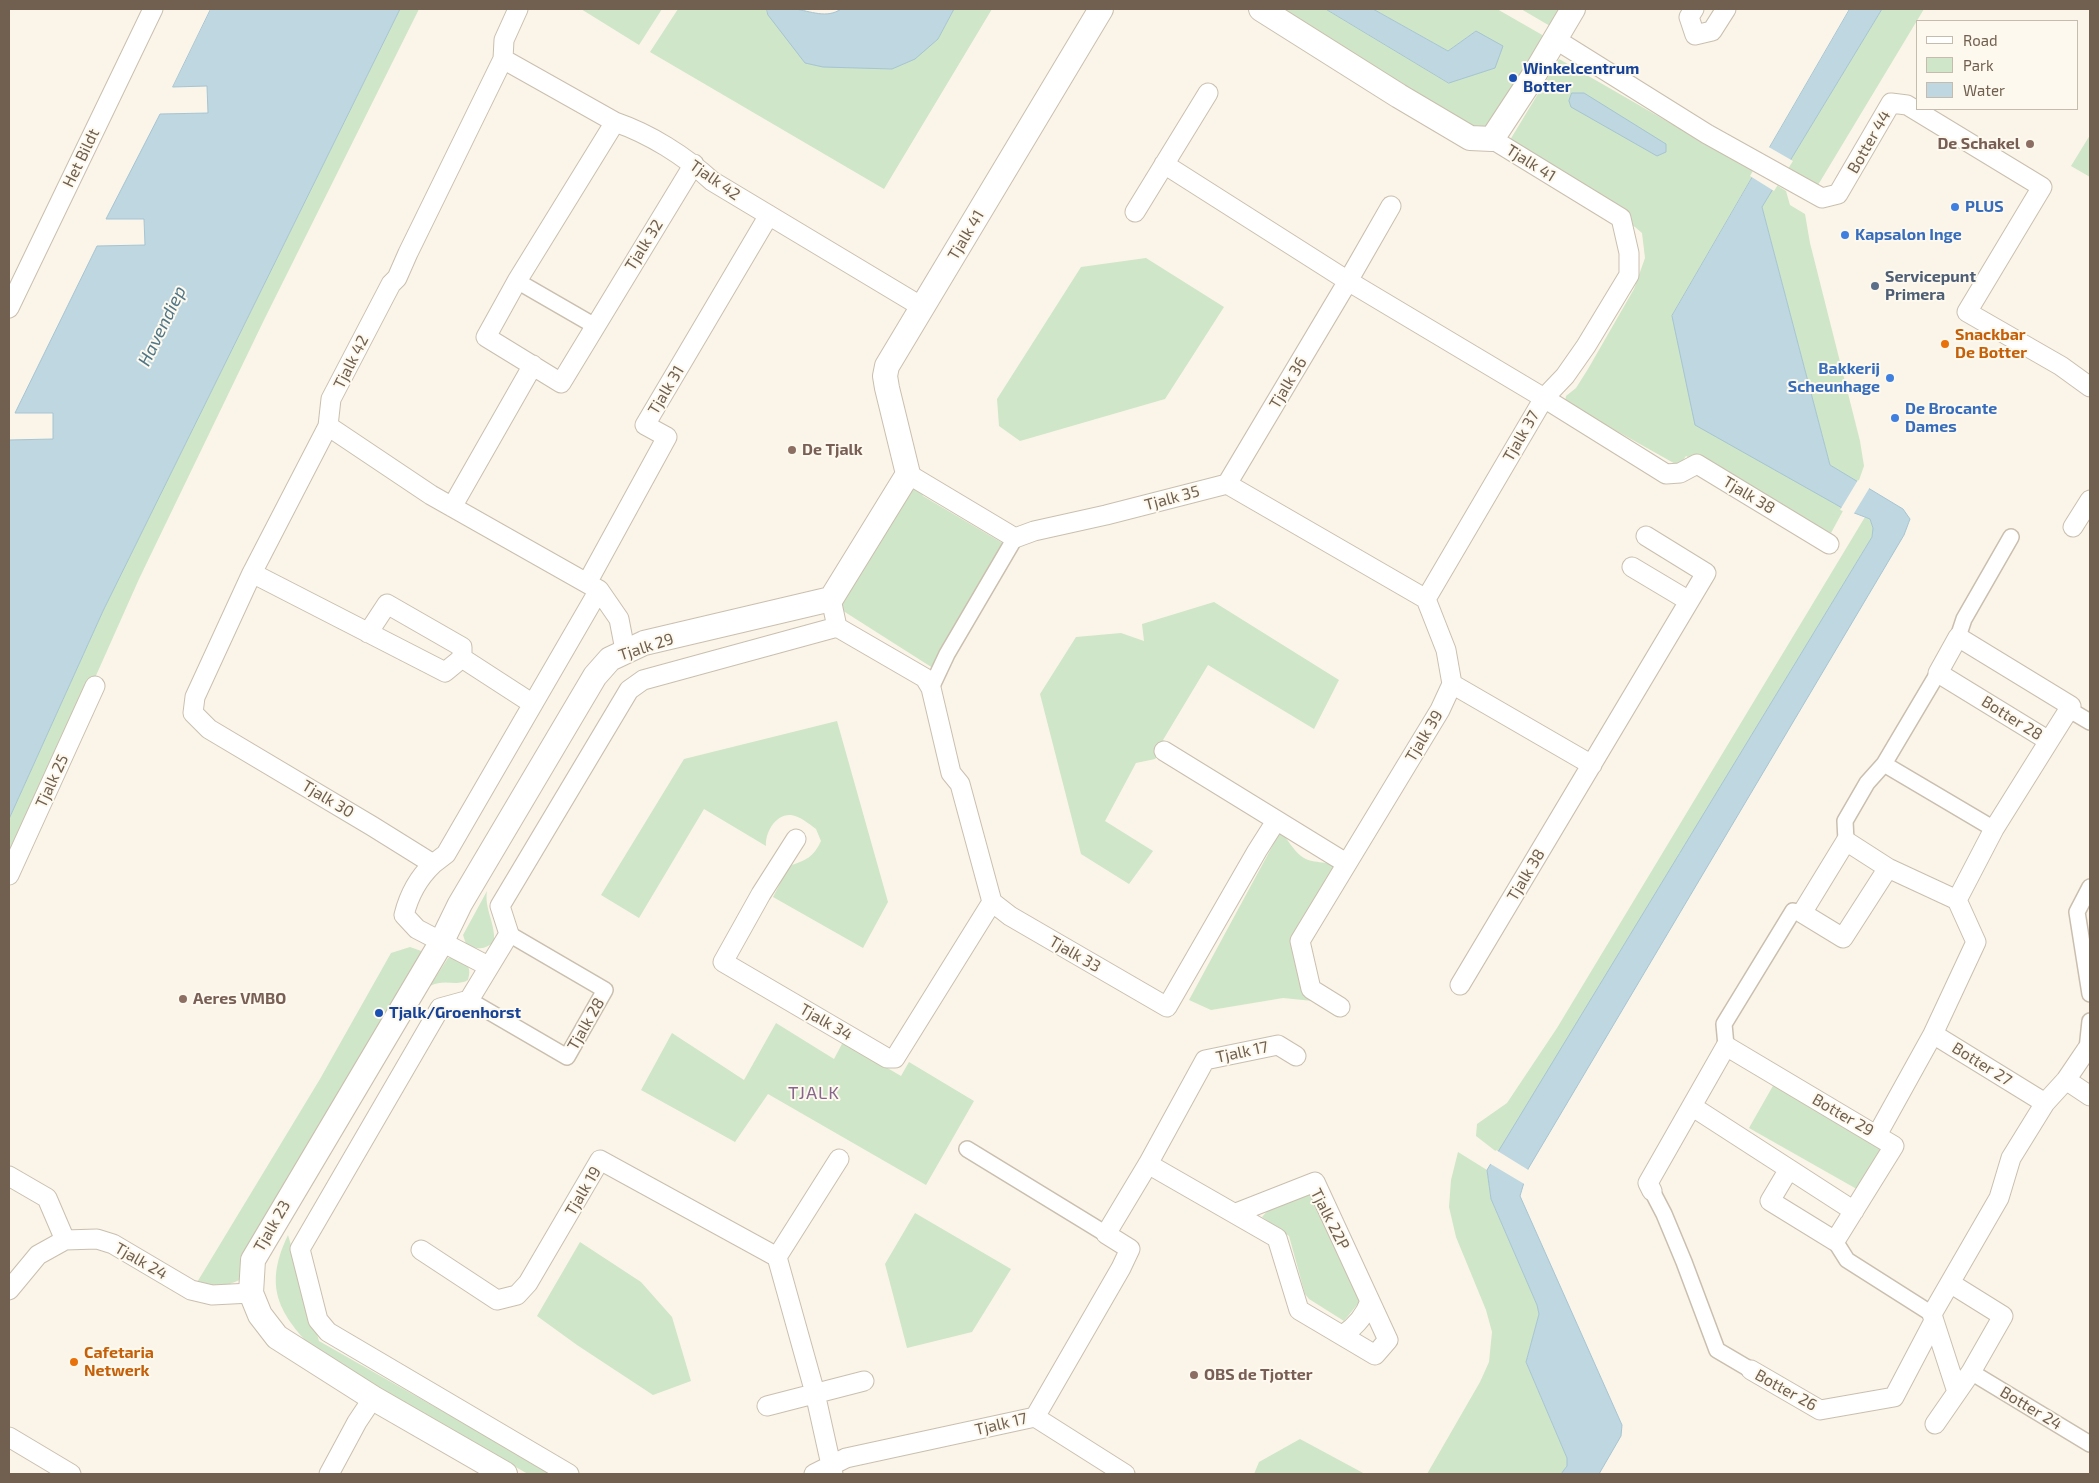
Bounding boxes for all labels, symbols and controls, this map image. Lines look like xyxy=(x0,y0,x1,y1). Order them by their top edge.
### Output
legend xyxy=(1916,20,2079,110)
text: Road xyxy=(1963,31,1998,49)
text: Park xyxy=(1963,56,1994,74)
place label: Winkelcentrum Botter xyxy=(1523,59,1639,97)
marker: Winkelcentrum Botter xyxy=(1507,72,1519,84)
text: Water xyxy=(1963,81,2005,99)
street label: Botter 44 xyxy=(1843,107,1895,177)
street label: Het Bildt xyxy=(59,126,103,190)
place label: De Schakel xyxy=(1937,134,2020,154)
marker: De Schakel xyxy=(2024,138,2036,150)
street label: Tjalk 41 xyxy=(1503,140,1559,186)
street label: Tjalk 42 xyxy=(686,156,744,204)
place label: PLUS xyxy=(1965,197,2004,217)
marker: PLUS xyxy=(1949,201,1961,213)
street label: Tjalk 41 xyxy=(944,207,988,263)
street label: Tjalk 32 xyxy=(621,216,667,274)
place label: Kapsalon Inge xyxy=(1855,225,1962,245)
marker: Kapsalon Inge xyxy=(1839,229,1851,241)
place label: Servicepunt Primera xyxy=(1885,267,1976,305)
marker: Servicepunt Primera xyxy=(1869,280,1881,292)
water label: Havendiep xyxy=(133,282,191,370)
place label: Snackbar De Botter xyxy=(1955,325,2027,363)
street label: Tjalk 42 xyxy=(329,332,373,392)
marker: Snackbar De Botter xyxy=(1939,338,1951,350)
street label: Tjalk 36 xyxy=(1265,354,1311,412)
place label: Bakkerij Scheunhage xyxy=(1788,359,1880,397)
street label: Tjalk 31 xyxy=(644,362,688,418)
marker: Bakkerij Scheunhage xyxy=(1884,372,1896,384)
place label: De Brocante Dames xyxy=(1905,399,1997,437)
street label: Tjalk 37 xyxy=(1499,407,1543,465)
marker: De Brocante Dames xyxy=(1889,412,1901,424)
place label: De Tjalk xyxy=(802,440,863,460)
marker: De Tjalk xyxy=(786,444,798,456)
street label: Tjalk 38 xyxy=(1720,472,1778,518)
street label: Tjalk 35 xyxy=(1142,481,1202,515)
street label: Tjalk 29 xyxy=(616,629,676,665)
street label: Botter 28 xyxy=(1978,692,2046,744)
street label: Tjalk 39 xyxy=(1401,707,1447,765)
street label: Tjalk 25 xyxy=(31,752,73,810)
street label: Tjalk 30 xyxy=(299,776,357,822)
street label: Tjalk 38 xyxy=(1503,846,1549,904)
street label: Tjalk 33 xyxy=(1046,932,1104,976)
place label: Aeres VMBO xyxy=(193,989,286,1009)
marker: Aeres VMBO xyxy=(177,993,189,1005)
street label: Tjalk 28 xyxy=(563,994,609,1054)
street label: Tjalk 34 xyxy=(796,999,856,1045)
place label: Tjalk/Groenhorst xyxy=(389,1003,521,1023)
marker: Tjalk/Groenhorst xyxy=(373,1007,385,1019)
street label: Tjalk 17 xyxy=(1214,1037,1270,1067)
street label: Botter 27 xyxy=(1949,1038,2015,1090)
district label: TJALK xyxy=(787,1082,841,1104)
street label: Botter 29 xyxy=(1809,1090,1877,1140)
street label: Tjalk 19 xyxy=(561,1163,605,1219)
street label: Tjalk 22P xyxy=(1306,1185,1354,1253)
street label: Tjalk 23 xyxy=(250,1197,294,1255)
street label: Tjalk 24 xyxy=(111,1238,171,1284)
place label: Cafetaria Netwerk xyxy=(84,1343,154,1381)
marker: Cafetaria Netwerk xyxy=(68,1356,80,1368)
place label: OBS de Tjotter xyxy=(1204,1365,1313,1385)
street label: Botter 26 xyxy=(1752,1365,1820,1415)
marker: OBS de Tjotter xyxy=(1188,1369,1200,1381)
street label: Botter 24 xyxy=(1997,1382,2065,1434)
street label: Tjalk 17 xyxy=(973,1409,1029,1439)

